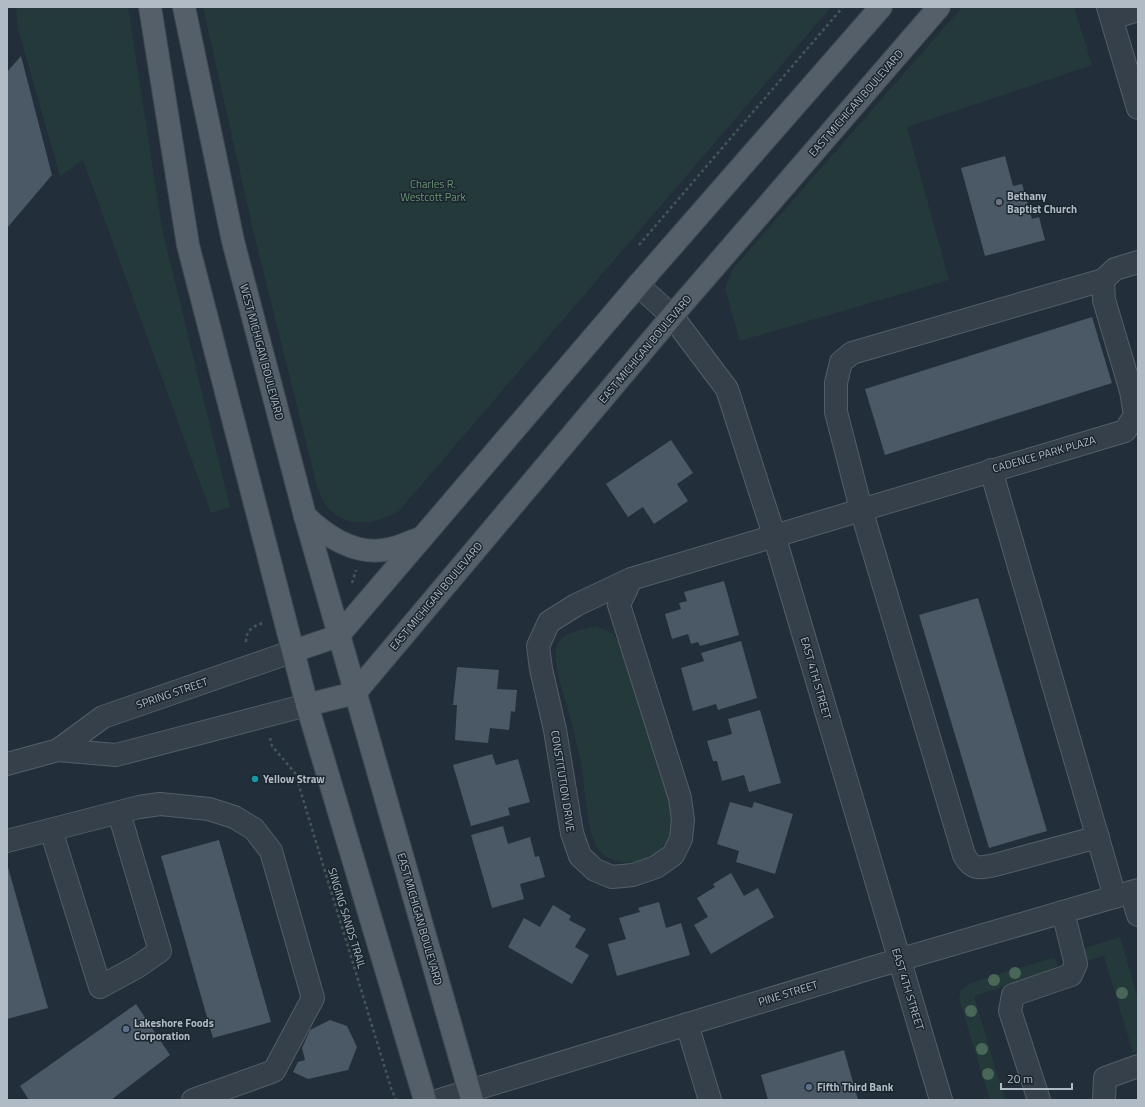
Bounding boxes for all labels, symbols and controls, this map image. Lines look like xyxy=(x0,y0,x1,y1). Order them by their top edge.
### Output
street label: EAST MICHIGAN BOULEVARD xyxy=(805,46,907,160)
park label: Charles R. Westcott Park xyxy=(400,176,467,205)
place label: Bethany Baptist Church xyxy=(1007,188,1077,217)
marker: Bethany Baptist Church xyxy=(994,197,1004,207)
street label: WEST MICHIGAN BOULEVARD xyxy=(236,282,288,422)
street label: EAST MICHIGAN BOULEVARD xyxy=(595,291,695,407)
street label: CADENCE PARK PLAZA xyxy=(991,431,1098,476)
street label: EAST MICHIGAN BOULEVARD xyxy=(386,538,486,654)
street label: EAST 4TH STREET xyxy=(797,635,835,721)
street label: SPRING STREET xyxy=(134,673,210,713)
street label: CONSTITUTION DRIVE xyxy=(547,729,579,833)
place label: Yellow Straw xyxy=(263,771,325,787)
marker: Yellow Straw xyxy=(250,774,260,784)
street label: EAST MICHIGAN BOULEVARD xyxy=(393,851,447,987)
street label: SINGING SANDS TRAIL xyxy=(324,866,370,971)
street label: EAST 4TH STREET xyxy=(888,946,928,1032)
street label: PINE STREET xyxy=(756,976,820,1010)
place label: Lakeshore Foods Corporation xyxy=(134,1015,214,1044)
marker: Lakeshore Foods Corporation xyxy=(121,1024,131,1034)
scale bar xyxy=(1001,1065,1072,1091)
text: 20 m xyxy=(1007,1069,1033,1088)
place label: Fifth Third Bank xyxy=(817,1079,894,1095)
marker: Fifth Third Bank xyxy=(804,1082,814,1092)

